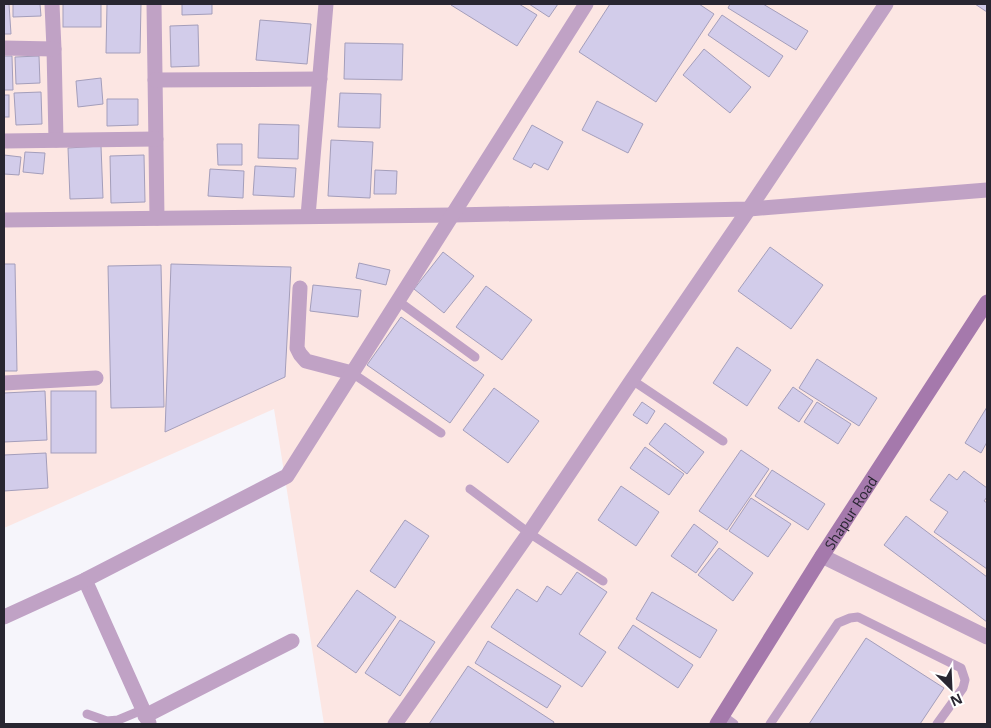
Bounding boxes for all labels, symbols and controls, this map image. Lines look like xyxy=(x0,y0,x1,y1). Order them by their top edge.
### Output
street label: Shapur Road xyxy=(819,472,881,553)
north arrow xyxy=(926,663,976,713)
text: N xyxy=(947,689,966,711)

